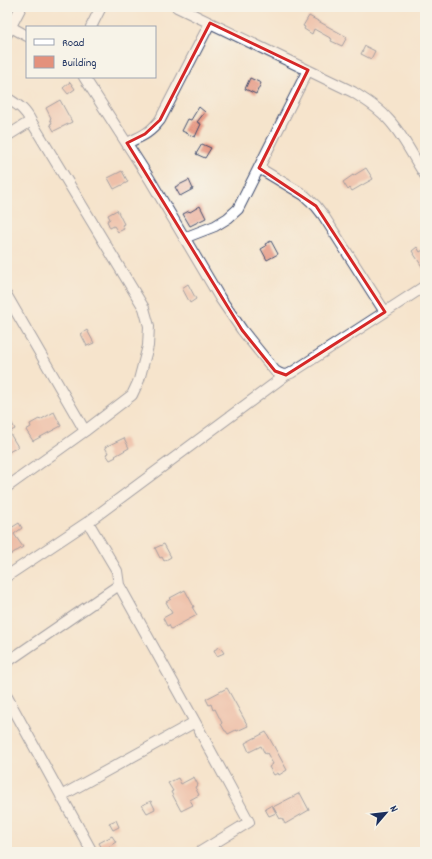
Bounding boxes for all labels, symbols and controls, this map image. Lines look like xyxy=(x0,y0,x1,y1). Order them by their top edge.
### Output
legend xyxy=(26,26,156,78)
text: Road xyxy=(62,35,84,52)
text: Building xyxy=(62,55,97,72)
north arrow xyxy=(366,793,406,833)
text: N xyxy=(385,803,402,816)

